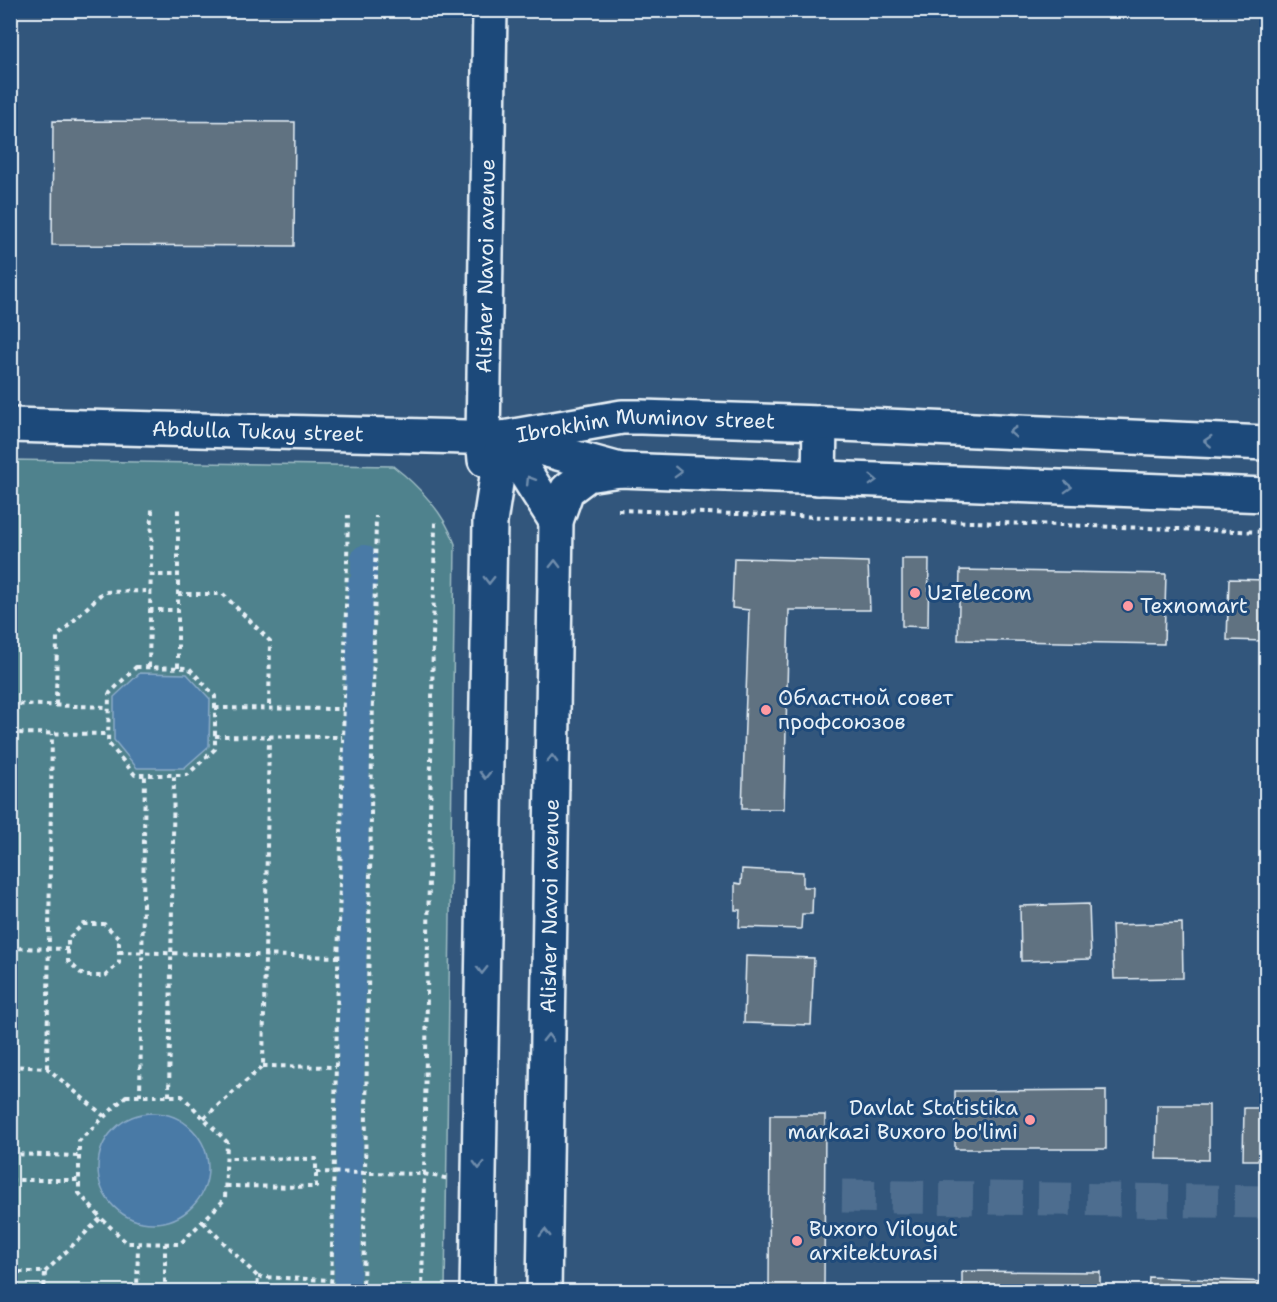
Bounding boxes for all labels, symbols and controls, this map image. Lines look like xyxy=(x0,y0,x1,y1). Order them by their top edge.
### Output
street label: Alisher Navoi avenue xyxy=(470,159,502,374)
street label: Ibrokhim Muminov street xyxy=(514,403,776,449)
street label: Abdulla Tukay street xyxy=(152,415,364,448)
one-way arrow xyxy=(1009,425,1018,438)
one-way arrow xyxy=(1204,434,1213,447)
one-way arrow xyxy=(674,466,683,478)
one-way arrow xyxy=(869,474,878,486)
one-way arrow xyxy=(525,476,537,486)
one-way arrow xyxy=(1063,481,1072,494)
one-way arrow xyxy=(549,560,562,569)
one-way arrow xyxy=(482,576,495,585)
place label: UzTelecom xyxy=(927,579,1032,607)
marker: UzTelecom xyxy=(908,586,922,600)
place label: Texnomart xyxy=(1140,592,1248,620)
marker: Texnomart xyxy=(1121,599,1135,613)
place label: Областной совет профсоюзов xyxy=(778,684,953,736)
marker: Областной совет профсоюзов xyxy=(759,703,773,717)
one-way arrow xyxy=(546,755,558,764)
one-way arrow xyxy=(479,771,492,780)
street label: Alisher Navoi avenue xyxy=(534,799,566,1014)
one-way arrow xyxy=(476,966,488,975)
one-way arrow xyxy=(541,1034,554,1043)
place label: Davlat Statistika markazi Buxoro bo'limi xyxy=(788,1094,1018,1146)
marker: Davlat Statistika markazi Buxoro bo'limi xyxy=(1023,1113,1037,1127)
one-way arrow xyxy=(473,1161,485,1170)
place label: Buxoro Viloyat arxitekturasi xyxy=(809,1215,958,1267)
one-way arrow xyxy=(539,1229,551,1238)
marker: Buxoro Viloyat arxitekturasi xyxy=(790,1234,804,1248)

